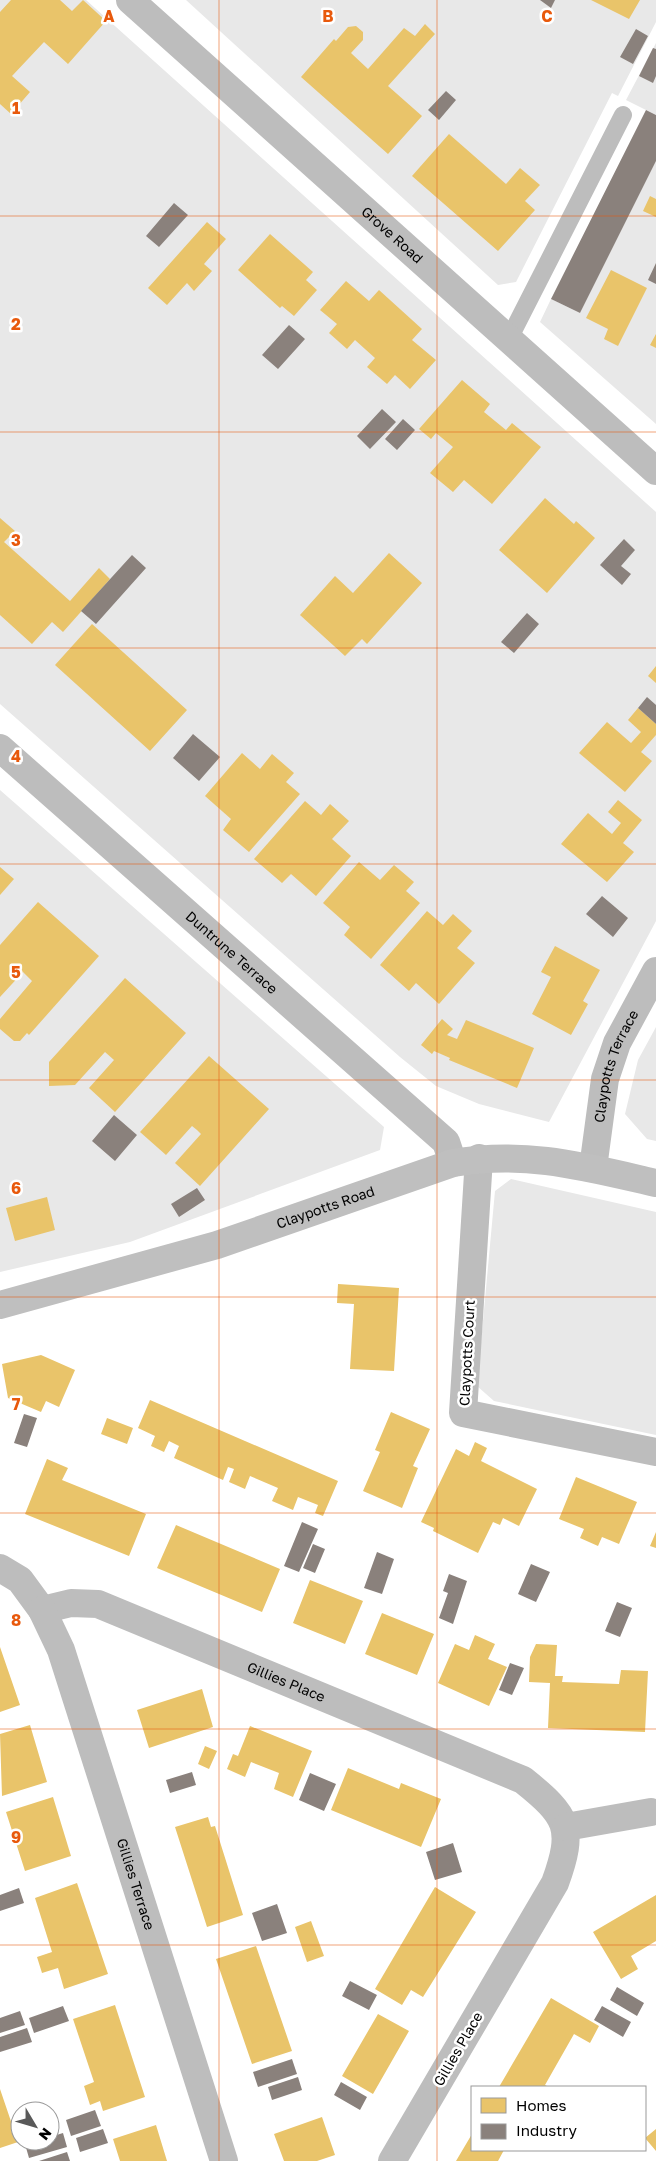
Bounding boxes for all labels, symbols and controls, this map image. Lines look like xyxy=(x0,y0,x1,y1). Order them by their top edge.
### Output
text: A xyxy=(103,6,115,26)
text: B xyxy=(322,6,334,26)
text: C xyxy=(541,6,553,26)
text: 1 xyxy=(12,98,20,118)
street label: Grove Road xyxy=(358,202,427,266)
text: 2 xyxy=(11,314,21,334)
text: 3 xyxy=(11,530,21,550)
text: 4 xyxy=(11,746,21,766)
street label: Duntrune Terrace xyxy=(183,907,281,997)
text: 5 xyxy=(11,962,21,982)
street label: Claypotts Terrace xyxy=(590,1007,641,1124)
text: 6 xyxy=(11,1178,21,1198)
street label: Claypotts Road xyxy=(274,1182,377,1232)
street label: Claypotts Court xyxy=(455,1300,478,1406)
text: 7 xyxy=(12,1394,21,1414)
text: 8 xyxy=(11,1610,21,1630)
street label: Gillies Place xyxy=(245,1658,328,1705)
text: 9 xyxy=(11,1827,21,1847)
street label: Gillies Terrace xyxy=(114,1836,159,1932)
street label: Gillies Place xyxy=(430,2009,486,2089)
legend xyxy=(471,2086,646,2151)
text: Homes xyxy=(516,2096,566,2114)
north arrow xyxy=(10,2101,60,2151)
text: Industry xyxy=(516,2121,577,2139)
text: N xyxy=(36,2125,56,2144)

